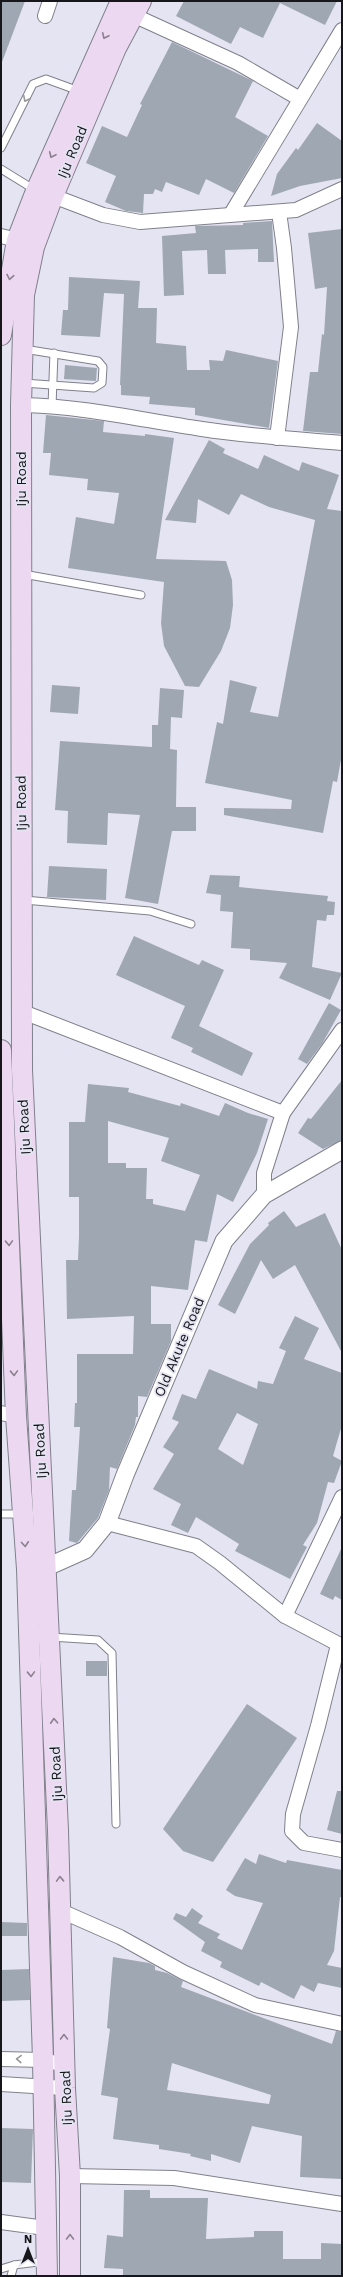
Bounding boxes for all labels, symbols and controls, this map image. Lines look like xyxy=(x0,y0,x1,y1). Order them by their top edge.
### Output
one-way arrow xyxy=(102,32,110,40)
one-way arrow xyxy=(23,95,31,102)
street label: Iju Road xyxy=(54,123,90,181)
one-way arrow xyxy=(48,151,56,158)
one-way arrow xyxy=(6,274,15,281)
street label: Iju Road xyxy=(13,451,29,507)
street label: Iju Road xyxy=(13,775,29,831)
street label: Iju Road xyxy=(15,1099,33,1155)
one-way arrow xyxy=(4,1240,13,1246)
street label: Old Akute Road xyxy=(151,1295,207,1399)
one-way arrow xyxy=(10,1370,18,1376)
street label: Iju Road xyxy=(31,1423,49,1479)
one-way arrow xyxy=(20,1541,29,1547)
one-way arrow xyxy=(26,1671,35,1677)
one-way arrow xyxy=(49,1718,58,1724)
street label: Iju Road xyxy=(47,1746,65,1802)
one-way arrow xyxy=(56,1876,64,1882)
one-way arrow xyxy=(60,2034,68,2040)
one-way arrow xyxy=(16,2055,22,2063)
street label: Iju Road xyxy=(57,2070,75,2126)
north arrow xyxy=(8,2229,48,2269)
text: N xyxy=(24,2233,32,2246)
one-way arrow xyxy=(66,2234,74,2240)

